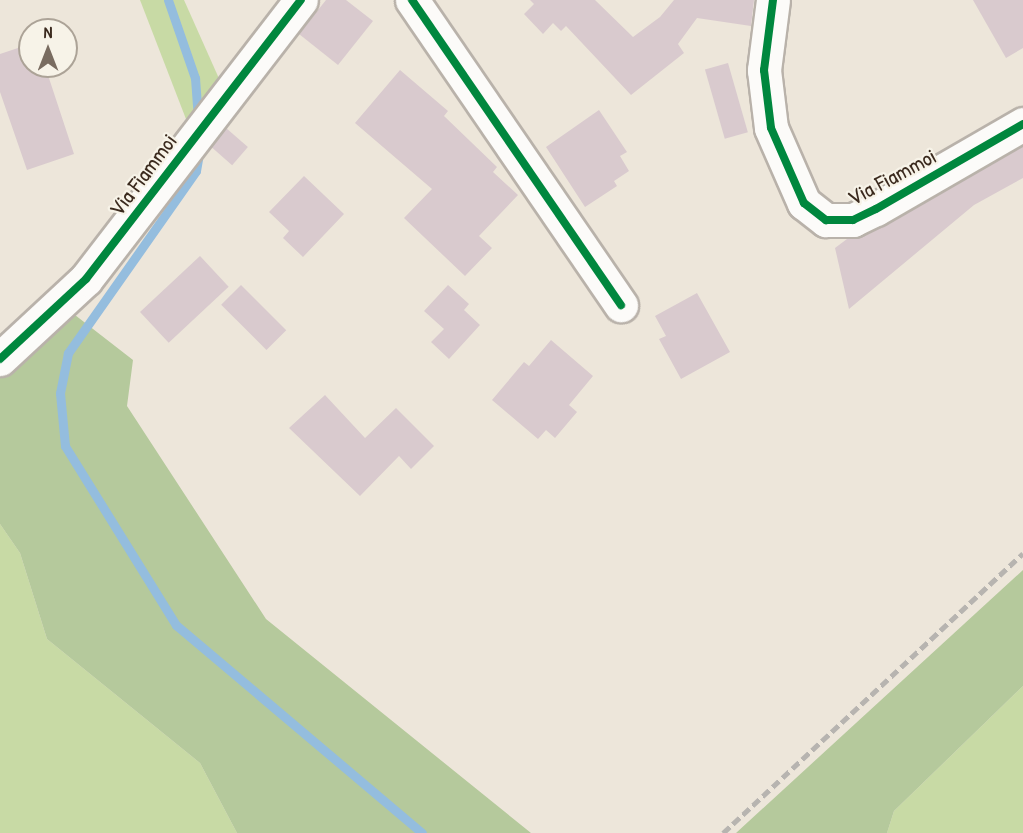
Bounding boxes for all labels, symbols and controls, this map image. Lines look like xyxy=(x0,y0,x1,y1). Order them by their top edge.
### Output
north arrow xyxy=(18,18,78,78)
text: N xyxy=(44,21,52,43)
street label: Via Fiammoi xyxy=(103,129,183,221)
street label: Via Fiammoi xyxy=(843,143,941,211)

